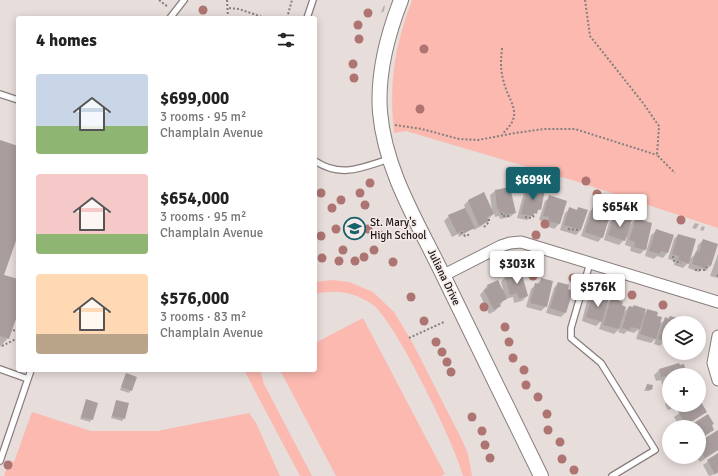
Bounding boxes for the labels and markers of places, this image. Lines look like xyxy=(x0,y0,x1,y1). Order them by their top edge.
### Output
pin: $699K xyxy=(505,167,561,201)
pin: $654K xyxy=(592,194,648,228)
school or university icon: St. Mary's High School xyxy=(342,215,368,241)
place label: St. Mary's High School xyxy=(370,216,427,242)
pin: $303K xyxy=(489,251,545,285)
pin: $576K xyxy=(570,274,626,308)

